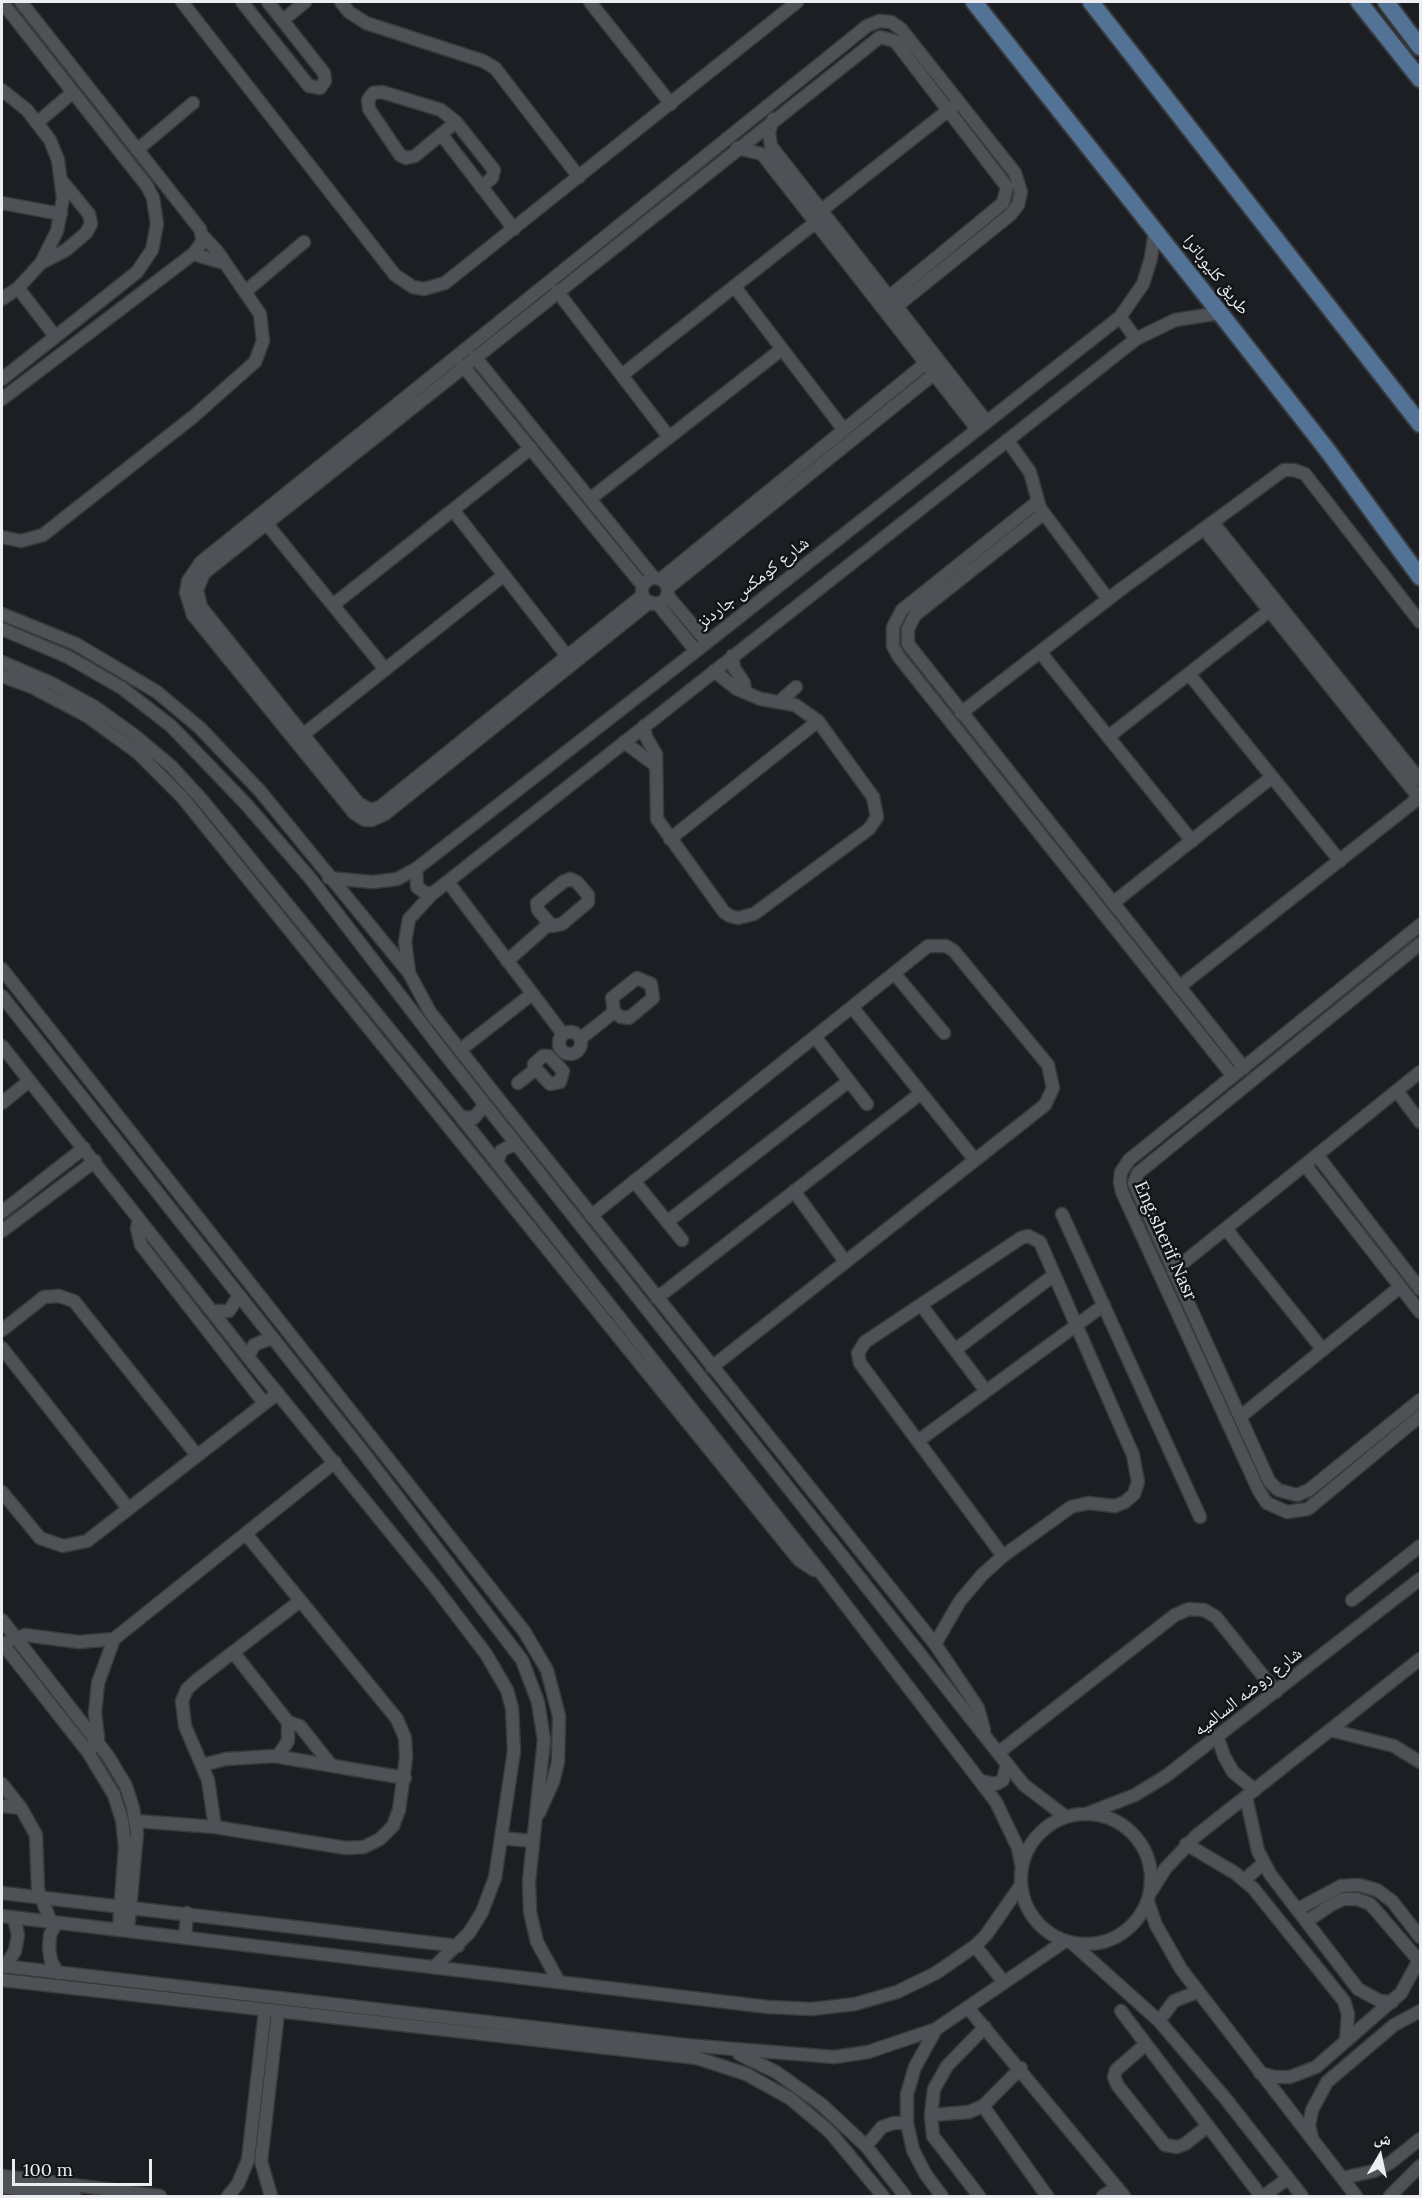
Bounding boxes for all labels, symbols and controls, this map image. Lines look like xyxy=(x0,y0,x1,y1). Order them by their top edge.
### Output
street label: طريق كليوباترا xyxy=(1178,231,1254,319)
street label: شارع كومكس جاردنز xyxy=(692,532,814,634)
street label: Eng.sherif Nasr xyxy=(1129,1178,1201,1304)
street label: شارع روضه السالميه xyxy=(1189,1643,1307,1741)
north arrow xyxy=(1350,2126,1410,2186)
text: ش xyxy=(1373,2127,1393,2149)
scale bar xyxy=(15,2147,154,2185)
text: 100 m xyxy=(23,2158,73,2181)

